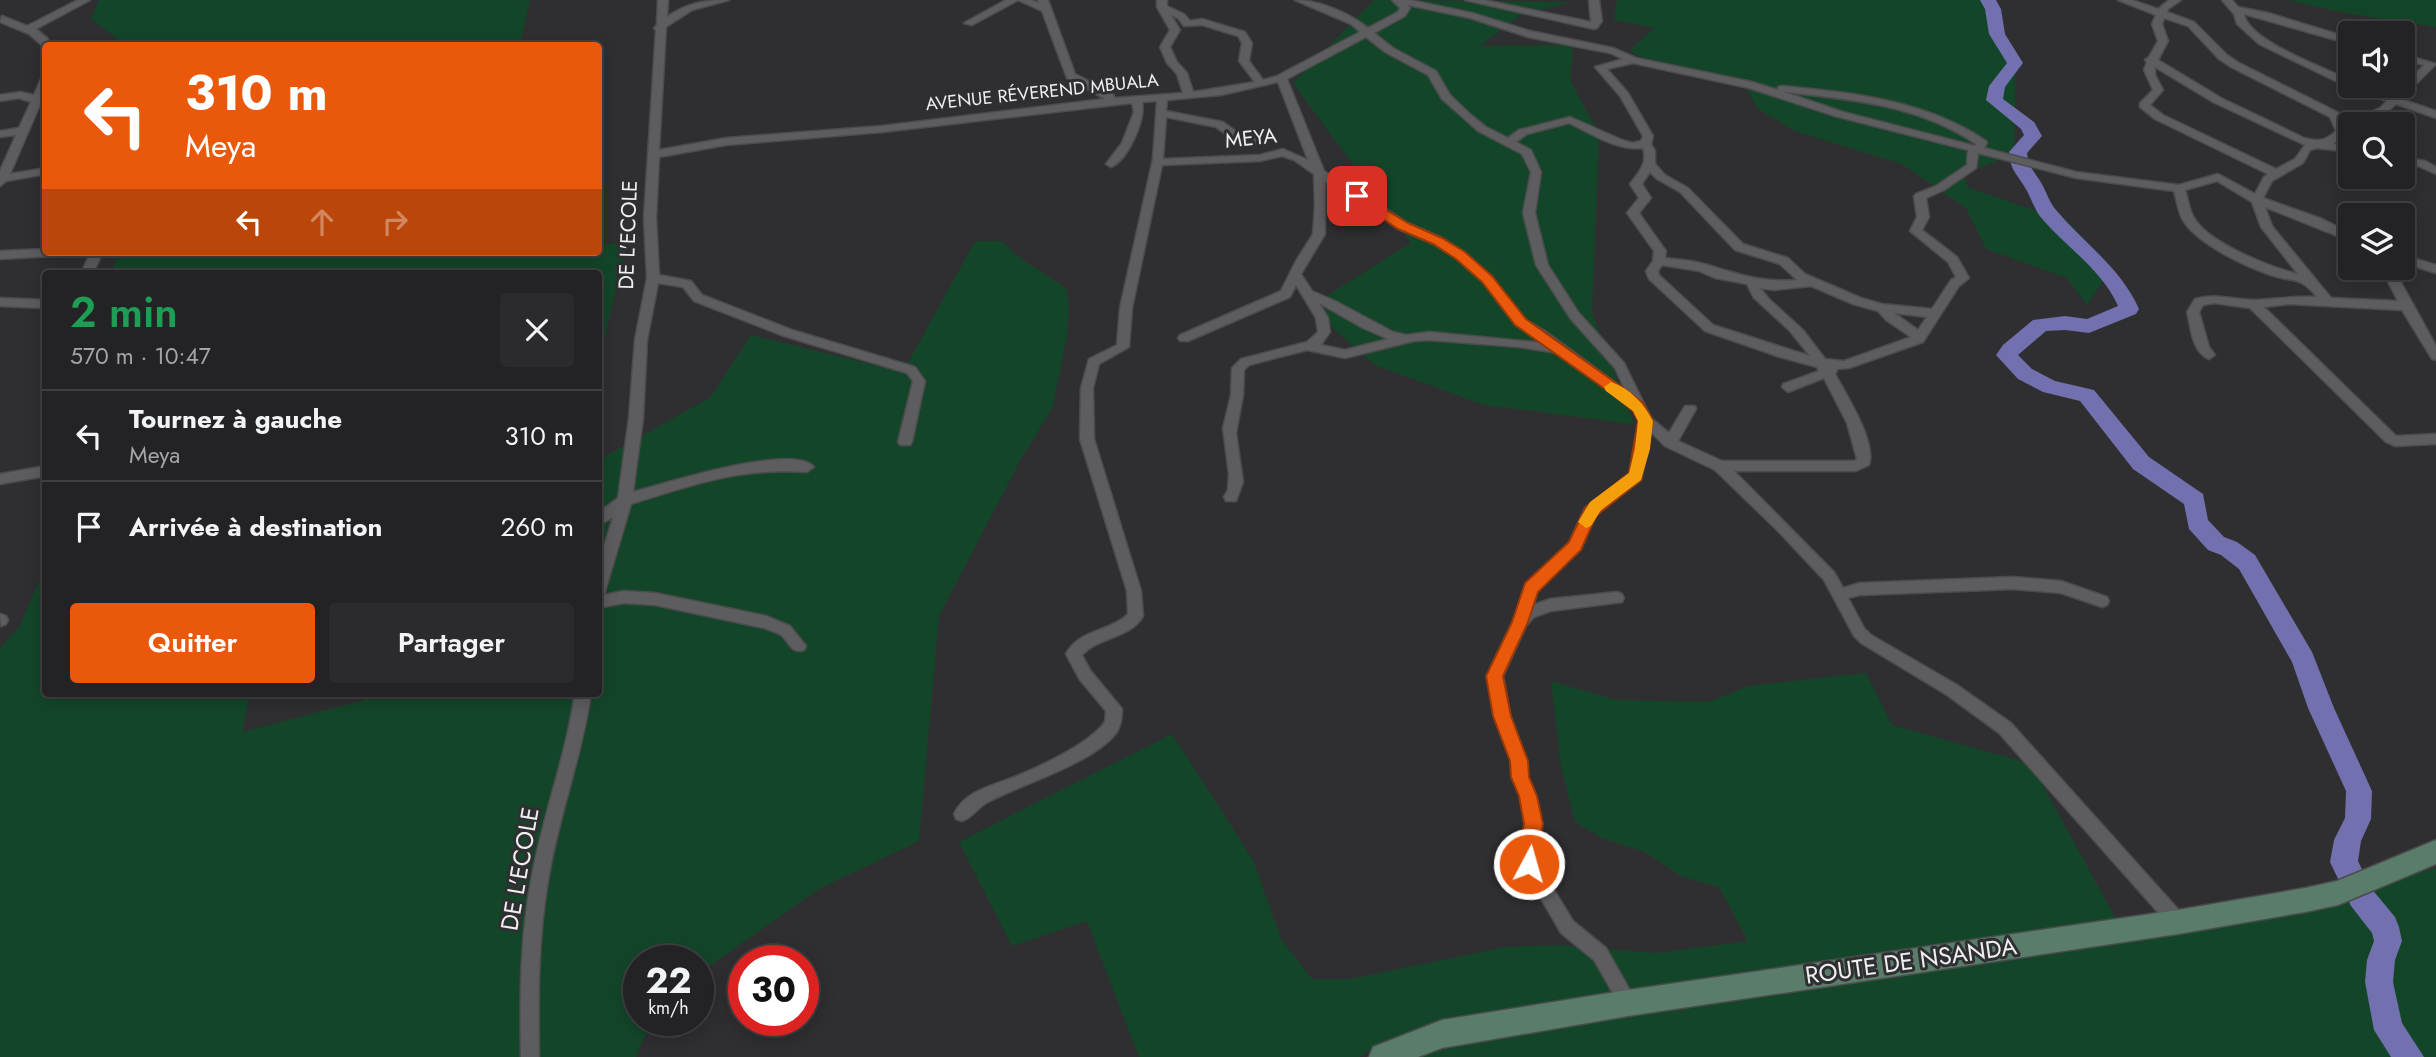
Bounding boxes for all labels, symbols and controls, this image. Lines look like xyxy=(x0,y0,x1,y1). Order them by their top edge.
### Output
map controls xyxy=(2338,21,2415,280)
button: sound xyxy=(2338,21,2415,98)
text: 310 m xyxy=(185,58,328,128)
street label: AVENUE RÉVEREND MBUALA xyxy=(924,67,1160,117)
icon: left xyxy=(70,70,161,161)
button: search xyxy=(2338,112,2415,189)
street label: MEYA xyxy=(1224,120,1279,156)
text: Meya xyxy=(185,123,256,169)
pin xyxy=(1327,166,1387,226)
icon: arrive xyxy=(1338,177,1376,215)
street label: DE L'ECOLE xyxy=(611,180,645,290)
icon: left xyxy=(230,203,268,241)
icon: ahead xyxy=(303,203,341,241)
icon: right xyxy=(376,203,414,241)
button: layers xyxy=(2338,203,2415,280)
text: 2 min xyxy=(70,282,178,343)
button: close xyxy=(500,293,574,367)
text: 570 m · 10:47 xyxy=(70,339,211,373)
text: Tournez à gauche xyxy=(129,400,342,438)
icon: left xyxy=(70,417,108,455)
text: 310 m xyxy=(504,417,574,455)
text: Meya xyxy=(129,438,180,472)
icon: arrive xyxy=(70,508,108,546)
text: Arrivée à destination xyxy=(129,508,382,546)
text: 260 m xyxy=(501,508,574,546)
button: Quitter xyxy=(70,603,315,683)
button: Partager xyxy=(329,603,574,683)
street label: DE L'ECOLE xyxy=(491,804,548,933)
position arrow xyxy=(1492,827,1566,901)
street label: ROUTE DE NSANDA xyxy=(1803,928,2019,993)
speed limit sign: 30 xyxy=(728,945,819,1036)
text: 22 xyxy=(646,956,691,1006)
text: km/h xyxy=(648,995,689,1021)

